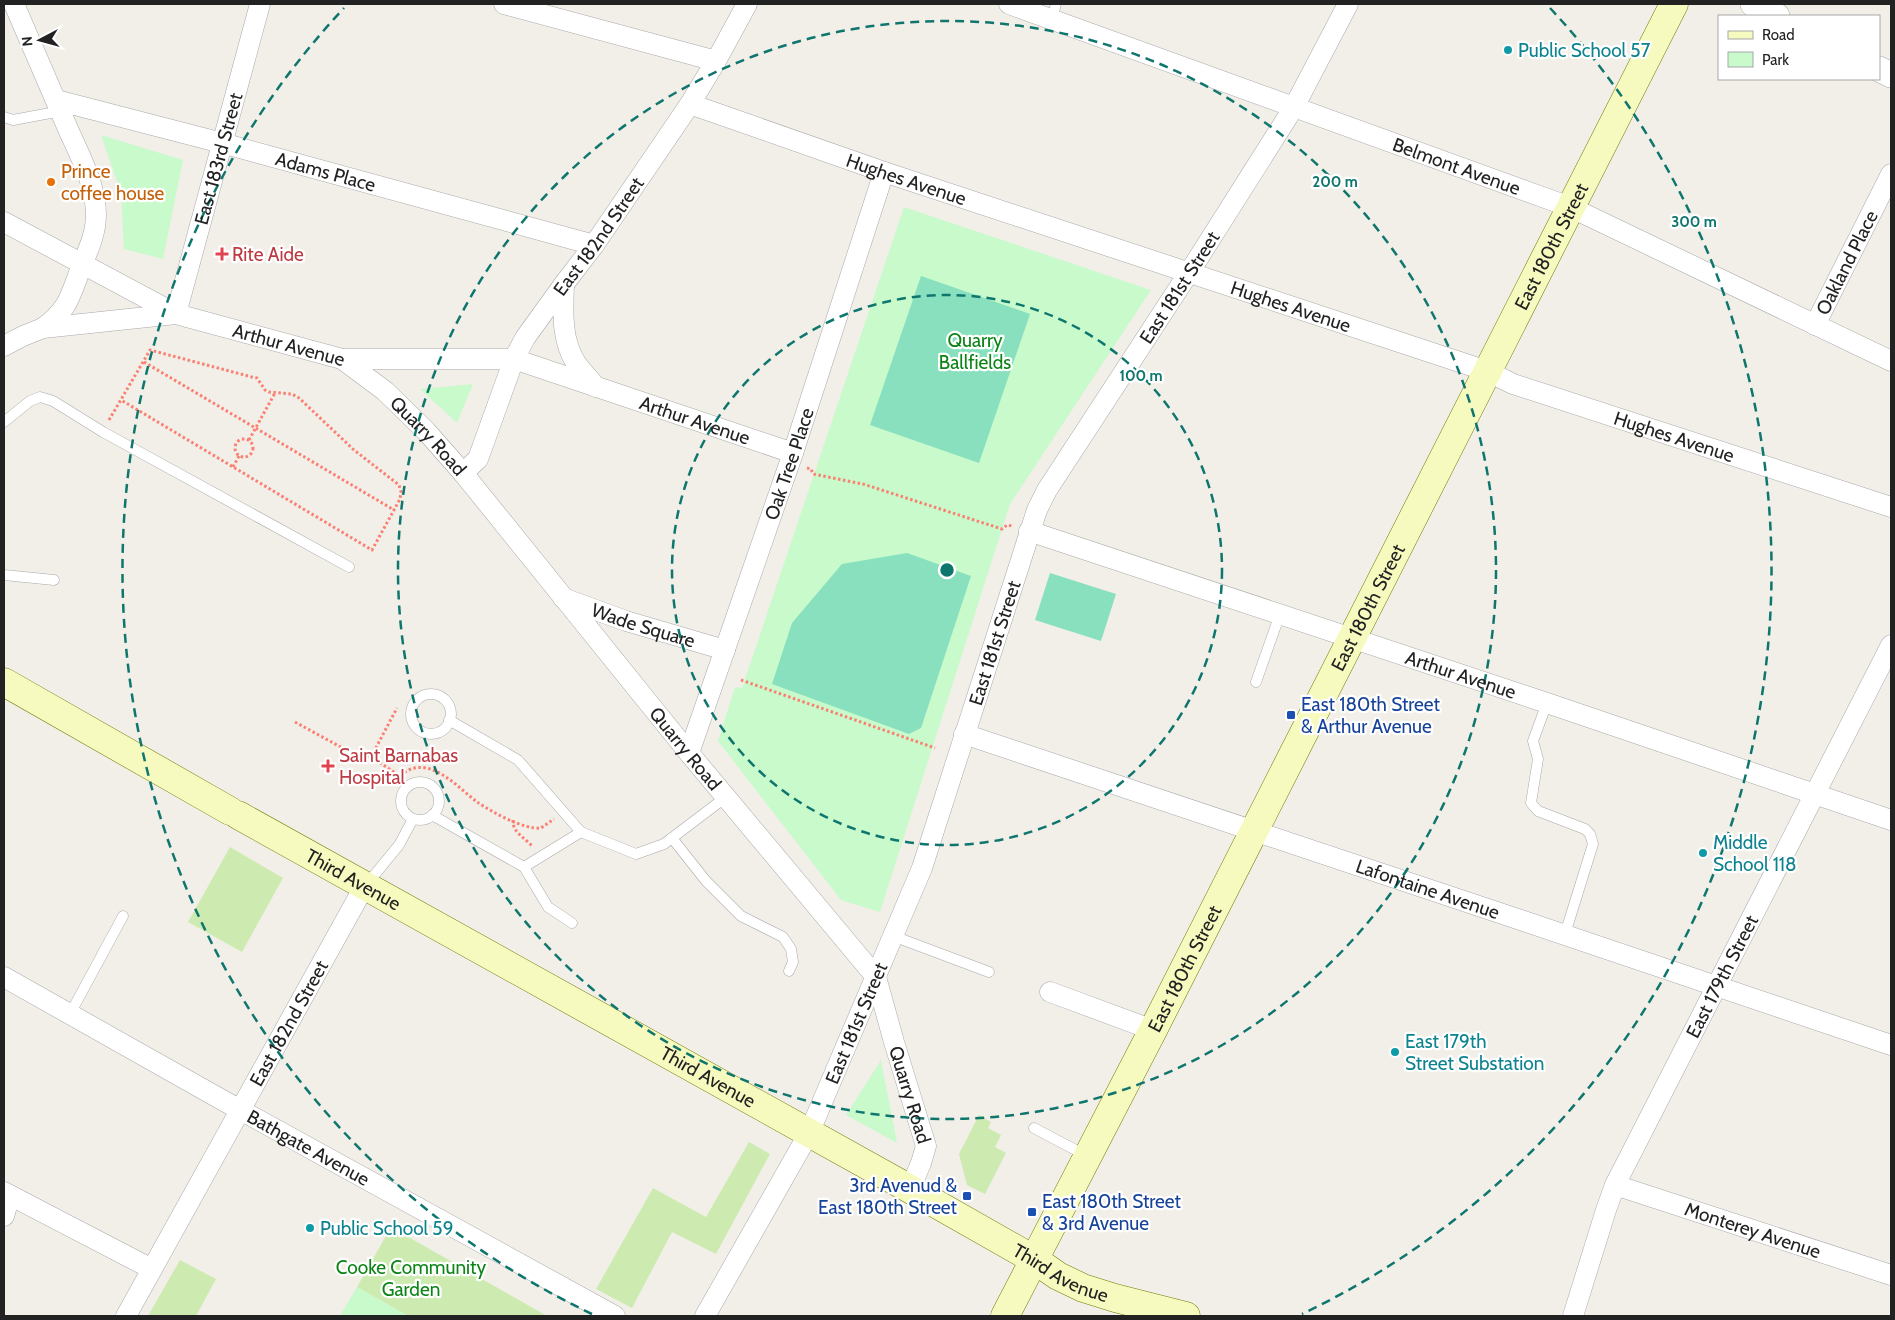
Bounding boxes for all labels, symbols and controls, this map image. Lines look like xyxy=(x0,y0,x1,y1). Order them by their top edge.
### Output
north arrow xyxy=(15,15,65,65)
legend xyxy=(1718,15,1880,80)
text: Road xyxy=(1762,26,1795,44)
text: N xyxy=(18,35,37,47)
place label: Public School 57 xyxy=(1518,39,1651,62)
marker: Public School 57 xyxy=(1502,44,1514,56)
text: Park xyxy=(1762,51,1789,69)
street label: East 183rd Street xyxy=(189,90,247,227)
street label: Belmont Avenue xyxy=(1390,132,1524,200)
street label: Adams Place xyxy=(273,147,378,196)
street label: Hughes Avenue xyxy=(843,148,970,210)
place label: Prince coffee house xyxy=(61,160,165,205)
street label: East 182nd Street xyxy=(548,172,649,300)
text: 200 m xyxy=(1312,173,1358,191)
marker: Prince coffee house xyxy=(45,176,57,188)
street label: East 180th Street xyxy=(1509,179,1593,313)
street label: Oakland Place xyxy=(1811,206,1882,318)
text: 300 m xyxy=(1671,213,1717,231)
street label: East 181st Street xyxy=(1134,226,1224,348)
place label: Rite Aide xyxy=(232,243,304,266)
marker: Rite Aide xyxy=(216,248,228,260)
street label: Hughes Avenue xyxy=(1228,276,1354,337)
street label: Arthur Avenue xyxy=(230,318,348,371)
park label: Quarry Ballfields xyxy=(939,329,1011,374)
text: 100 m xyxy=(1119,367,1163,385)
street label: Quarry Road xyxy=(386,391,471,480)
street label: Arthur Avenue xyxy=(637,391,753,449)
street label: Oak Tree Place xyxy=(759,405,818,523)
street label: Hughes Avenue xyxy=(1611,406,1737,467)
street label: East 180th Street xyxy=(1326,540,1410,675)
centre of rings xyxy=(938,561,956,579)
street label: East 181st Street xyxy=(964,577,1025,708)
street label: Wade Square xyxy=(589,598,698,652)
street label: Arthur Avenue xyxy=(1403,645,1519,704)
place label: East 180th Street & Arthur Avenue xyxy=(1301,693,1441,738)
street label: Quarry Road xyxy=(645,702,726,795)
marker: East 180th Street & Arthur Avenue xyxy=(1285,709,1297,721)
place label: Saint Barnabas Hospital xyxy=(339,744,458,789)
marker: Saint Barnabas Hospital xyxy=(321,759,335,773)
place label: Middle School 118 xyxy=(1713,831,1797,876)
street label: Third Avenue xyxy=(302,844,405,915)
marker: Middle School 118 xyxy=(1697,847,1709,859)
street label: Lafontaine Avenue xyxy=(1353,854,1503,924)
street label: East 180th Street xyxy=(1142,901,1226,1036)
street label: East 179th Street xyxy=(1681,911,1763,1041)
street label: East 182nd Street xyxy=(244,956,333,1090)
street label: East 181st Street xyxy=(820,958,892,1087)
place label: East 179th Street Substation xyxy=(1405,1030,1544,1075)
street label: Third Avenue xyxy=(657,1041,760,1112)
street label: Quarry Road xyxy=(884,1043,936,1146)
marker: East 179th Street Substation xyxy=(1389,1046,1401,1058)
street label: Bathgate Avenue xyxy=(243,1105,374,1190)
place label: 3rd Avenud & East 180th Street xyxy=(818,1174,958,1219)
marker: 3rd Avenud & East 180th Street xyxy=(961,1190,973,1202)
place label: East 180th Street & 3rd Avenue xyxy=(1042,1190,1182,1235)
street label: Monterey Avenue xyxy=(1682,1197,1824,1263)
marker: East 180th Street & 3rd Avenue xyxy=(1026,1206,1038,1218)
place label: Public School 59 xyxy=(320,1217,453,1240)
marker: Public School 59 xyxy=(304,1222,316,1234)
street label: Third Avenue xyxy=(1009,1238,1112,1307)
park label: Cooke Community Garden xyxy=(336,1256,487,1301)

